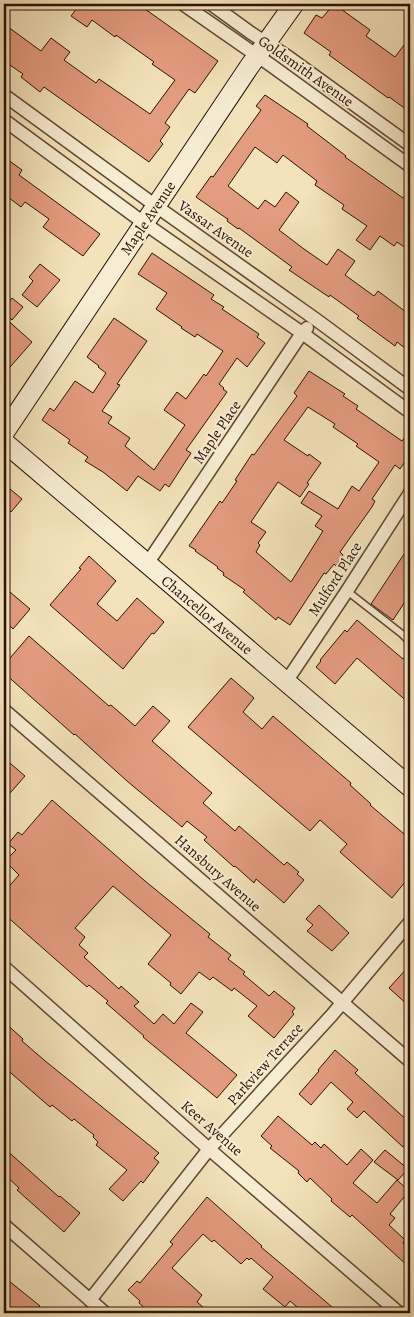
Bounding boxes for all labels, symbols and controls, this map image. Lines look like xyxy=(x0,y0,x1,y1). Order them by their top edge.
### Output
street label: Goldsmith Avenue xyxy=(254,31,358,112)
street label: Maple Avenue xyxy=(116,177,180,259)
street label: Vassar Avenue xyxy=(174,195,258,262)
street label: Maple Place xyxy=(188,396,246,468)
street label: Mulford Place xyxy=(304,538,367,620)
street label: Chancellor Avenue xyxy=(157,571,257,659)
street label: Hansbury Avenue xyxy=(171,830,266,916)
street label: Parkview Terrace xyxy=(223,1018,308,1110)
street label: Keer Avenue xyxy=(177,1096,247,1161)

